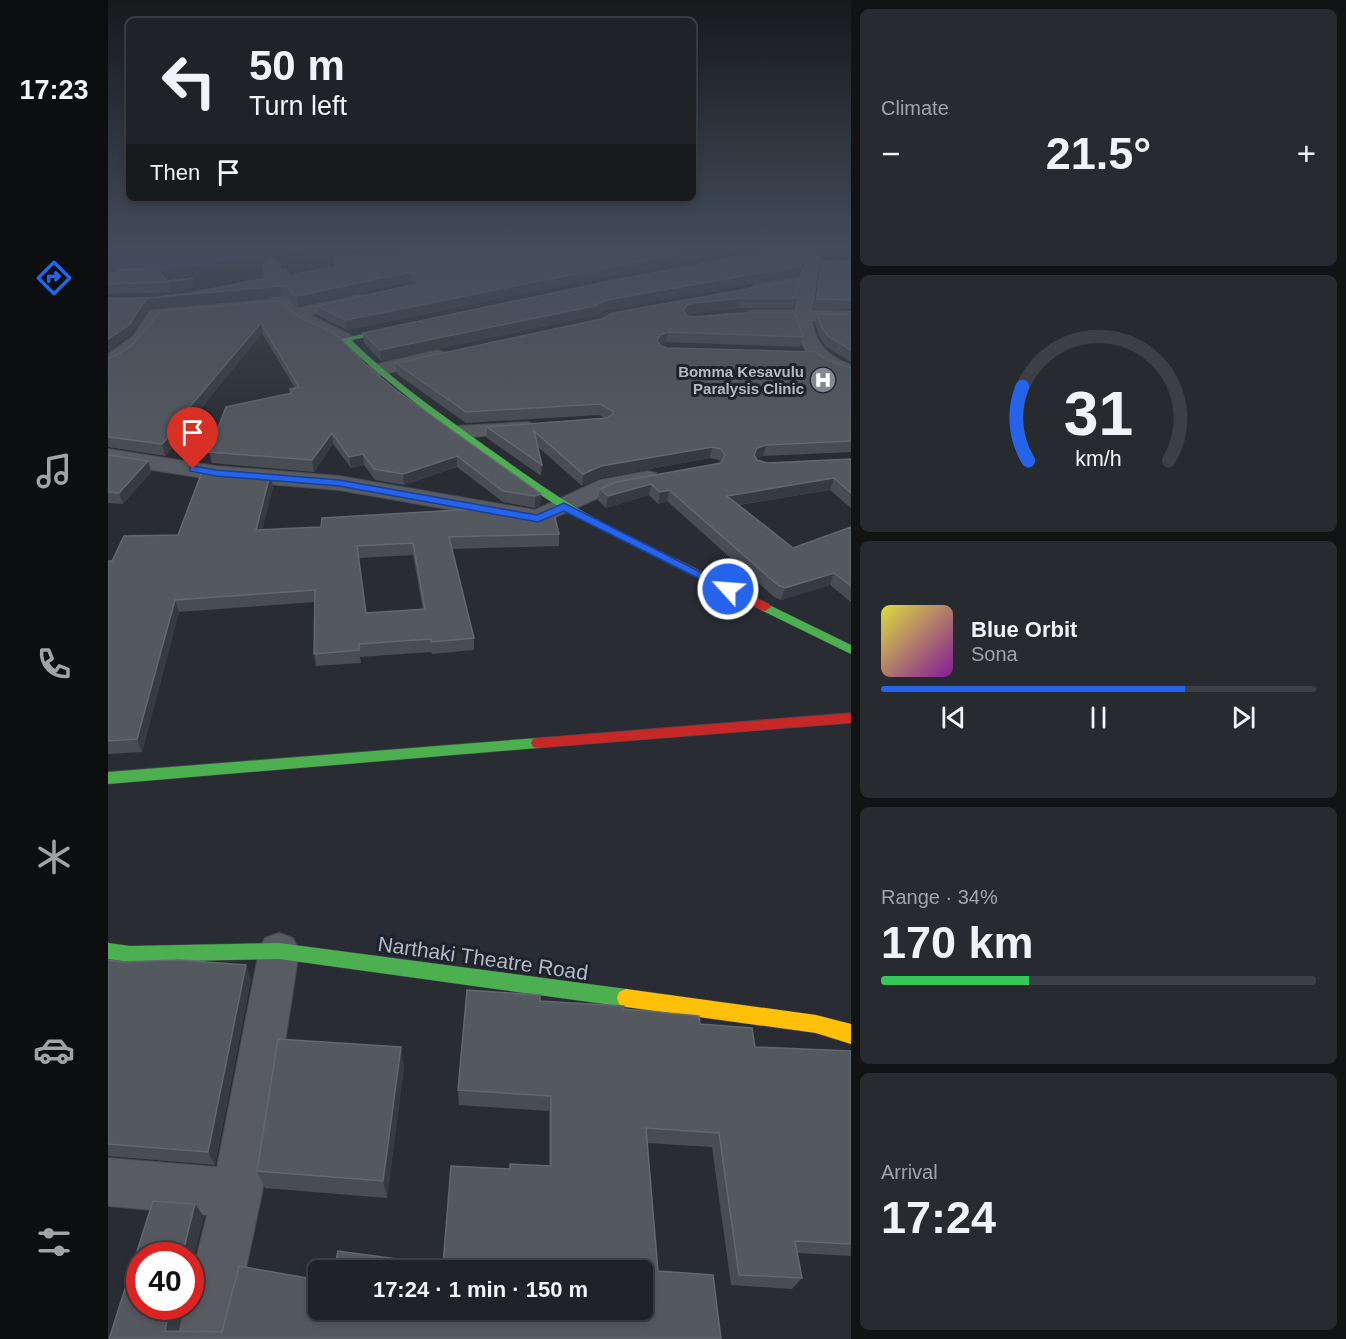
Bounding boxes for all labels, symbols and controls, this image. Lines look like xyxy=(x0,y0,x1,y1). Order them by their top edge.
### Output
icon: left xyxy=(150,42,228,120)
text: 50 m xyxy=(249,42,345,89)
text: 17:23 xyxy=(19,75,89,105)
text: Turn left xyxy=(249,91,347,121)
text: Climate xyxy=(881,97,949,119)
text: 21.5° xyxy=(1046,128,1151,179)
text: − xyxy=(881,135,900,172)
text: + xyxy=(1297,135,1316,172)
icon: arrive xyxy=(212,156,245,189)
text: Then xyxy=(150,160,200,185)
icon: directions xyxy=(33,257,75,299)
place label: Bomma Kesavulu Paralysis Clinic xyxy=(678,363,804,397)
hospital icon: Bomma Kesavulu Paralysis Clinic xyxy=(808,365,838,395)
text: 31 xyxy=(1064,379,1133,448)
pin xyxy=(167,407,218,469)
icon: arrive xyxy=(176,416,209,449)
text: km/h xyxy=(1075,447,1122,471)
icon: music xyxy=(33,450,75,492)
position arrow xyxy=(696,557,760,621)
text: Blue Orbit xyxy=(971,617,1077,642)
icon: phone xyxy=(33,643,75,685)
text: Sona xyxy=(971,643,1018,665)
icon: previous xyxy=(937,701,970,734)
icon: pause xyxy=(1082,701,1115,734)
icon: next xyxy=(1227,701,1260,734)
icon: climate xyxy=(33,836,75,878)
text: Range · 34% xyxy=(881,886,998,908)
text: 170 km xyxy=(881,917,1034,968)
street label: Narthaki Theatre Road xyxy=(376,932,590,984)
icon: car xyxy=(33,1029,75,1071)
text: Arrival xyxy=(881,1161,938,1183)
text: 17:24 xyxy=(881,1192,996,1243)
icon: filters xyxy=(33,1221,75,1263)
speed limit sign: 40 xyxy=(126,1242,204,1320)
text: 17:24 · 1 min · 150 m xyxy=(373,1277,588,1302)

